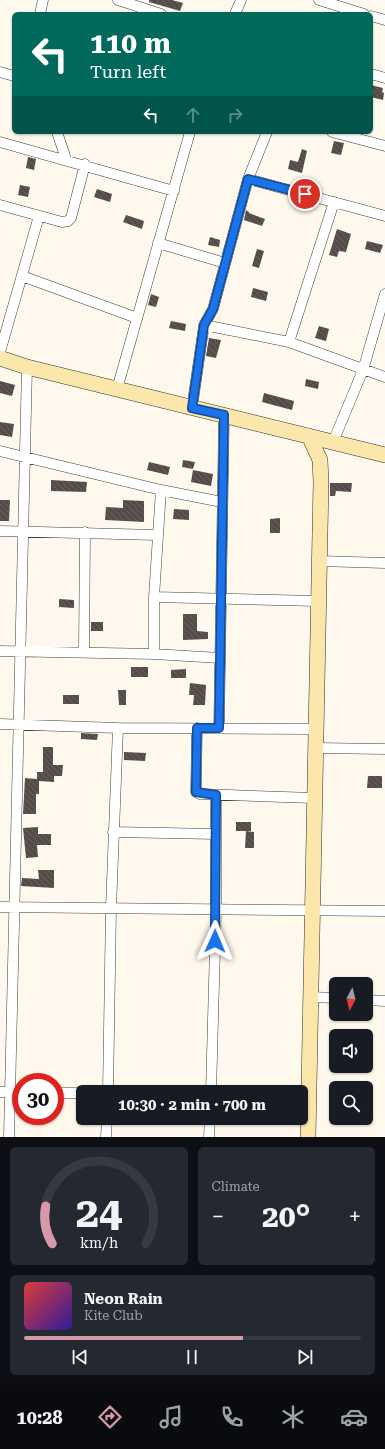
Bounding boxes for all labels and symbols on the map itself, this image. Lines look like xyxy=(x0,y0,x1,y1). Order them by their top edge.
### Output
pin xyxy=(288,177,322,211)
position arrow xyxy=(194,920,236,962)
north arrow xyxy=(329,977,373,1021)
speed limit sign: 30 xyxy=(12,1073,64,1125)

